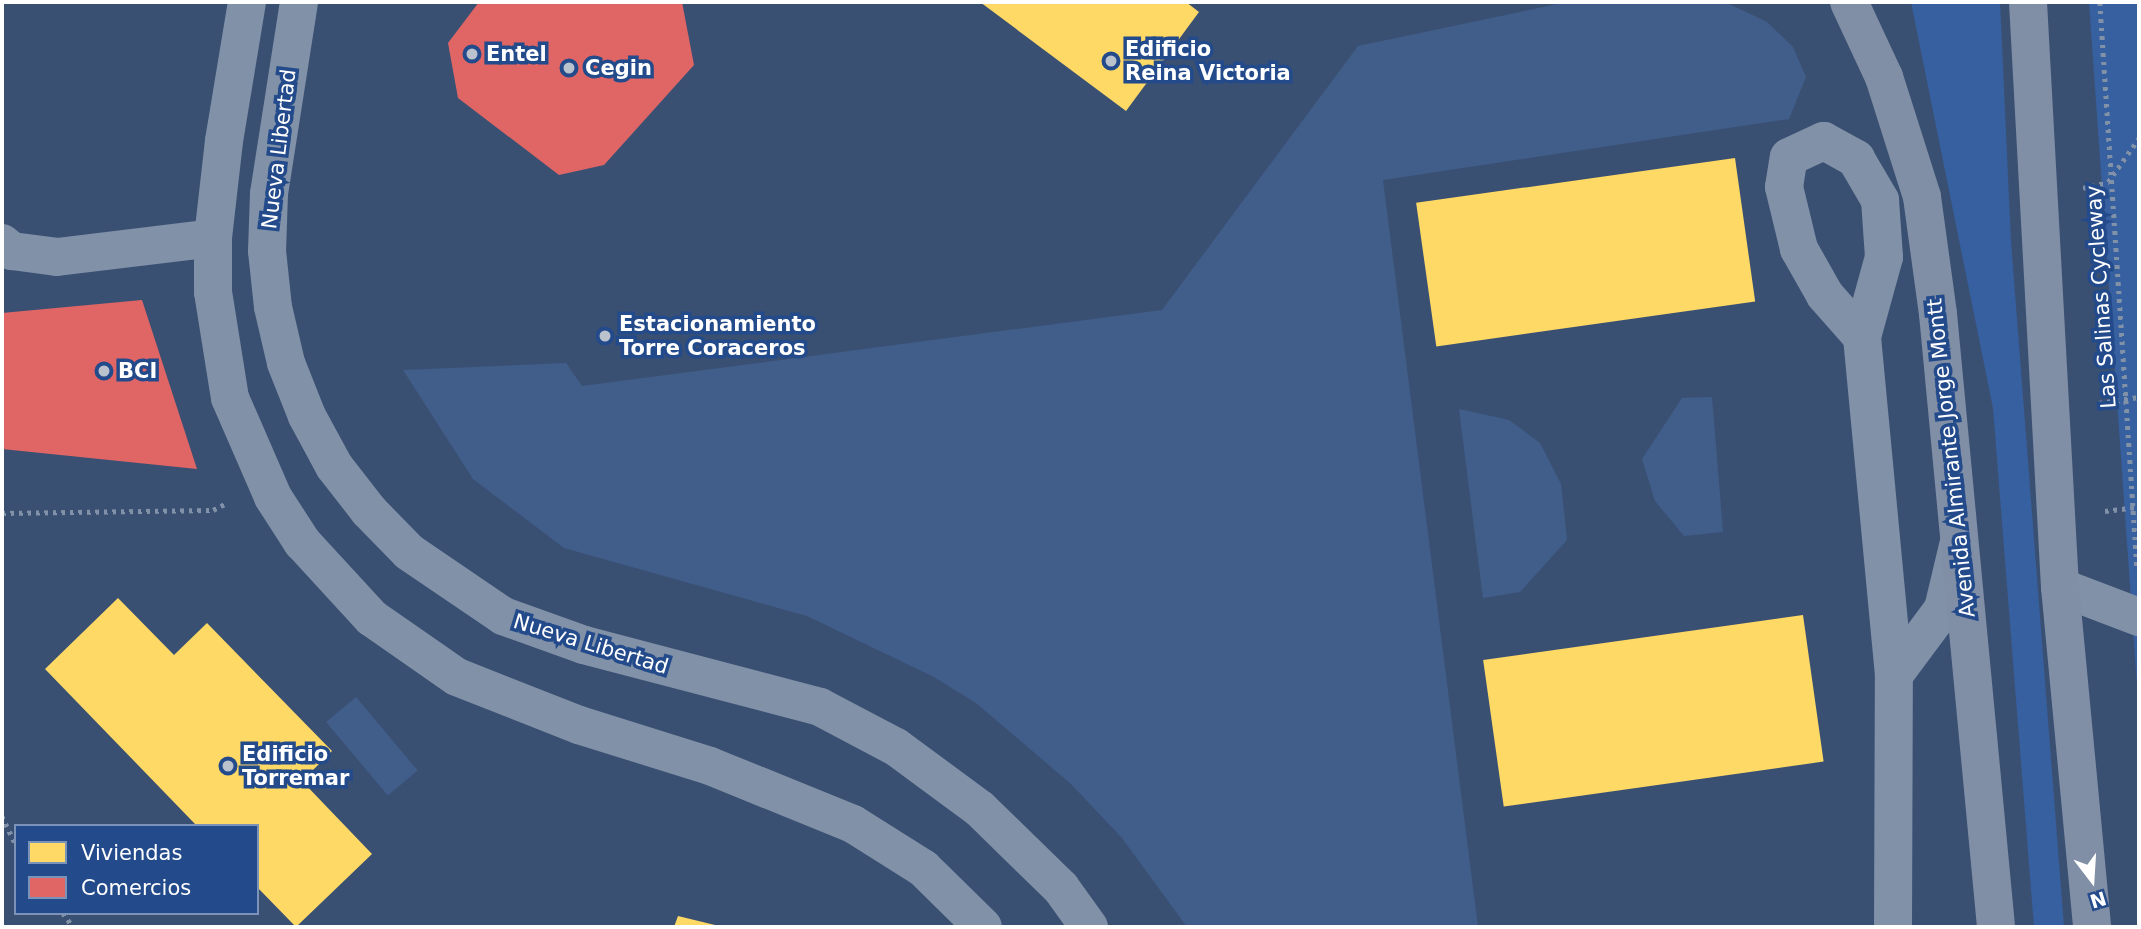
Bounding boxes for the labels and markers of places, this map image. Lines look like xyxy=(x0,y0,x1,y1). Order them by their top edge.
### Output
place label: Edificio Reina Victoria xyxy=(1125,36,1291,86)
place label: Entel xyxy=(486,41,547,67)
marker: Entel xyxy=(464,46,480,62)
marker: Edificio Reina Victoria xyxy=(1103,53,1119,69)
place label: Cegin xyxy=(585,55,652,81)
marker: Cegin xyxy=(559,58,579,78)
place label: Estacionamiento Torre Coraceros xyxy=(619,311,816,361)
marker: Estacionamiento Torre Coraceros xyxy=(597,328,613,344)
place label: BCI xyxy=(118,358,157,384)
marker: BCI xyxy=(96,363,112,379)
place label: Edificio Torremar xyxy=(242,741,349,791)
marker: Edificio Torremar xyxy=(220,758,236,774)

